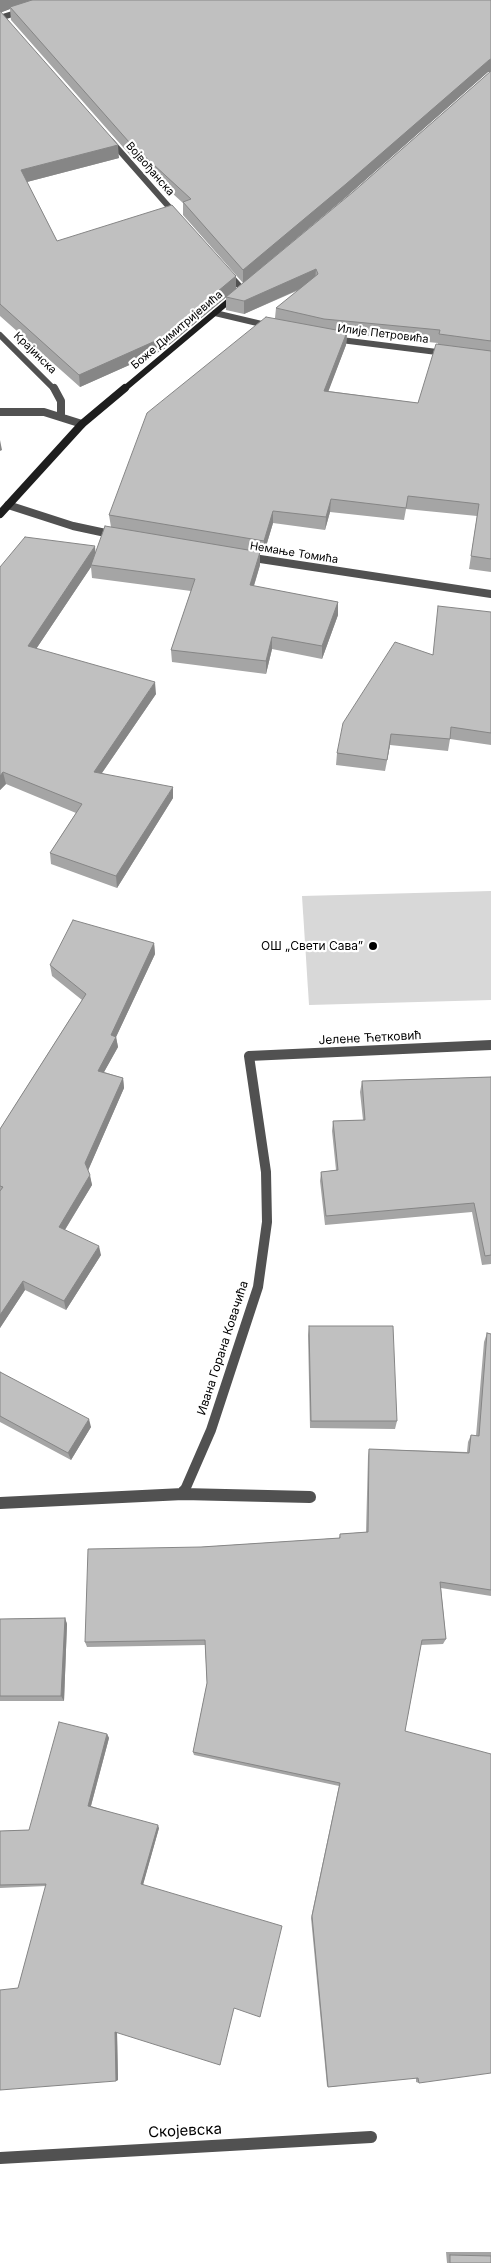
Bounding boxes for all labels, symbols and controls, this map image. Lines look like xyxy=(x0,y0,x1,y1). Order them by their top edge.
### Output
street label: Војвођанска xyxy=(123,139,177,199)
street label: Боже Димитријевића xyxy=(129,288,225,372)
street label: Илије Петровића xyxy=(337,322,429,346)
street label: Крајинска xyxy=(11,329,59,377)
street label: Немање Томића xyxy=(249,540,339,566)
place label: ОШ „Свети Сава” xyxy=(261,939,363,953)
marker: ОШ „Свети Сава” xyxy=(367,940,379,952)
street label: Јелене Ћетковић xyxy=(318,1028,422,1048)
street label: Ивана Горана Ковачића xyxy=(194,1279,252,1417)
street label: Скојевска xyxy=(148,2120,222,2142)

